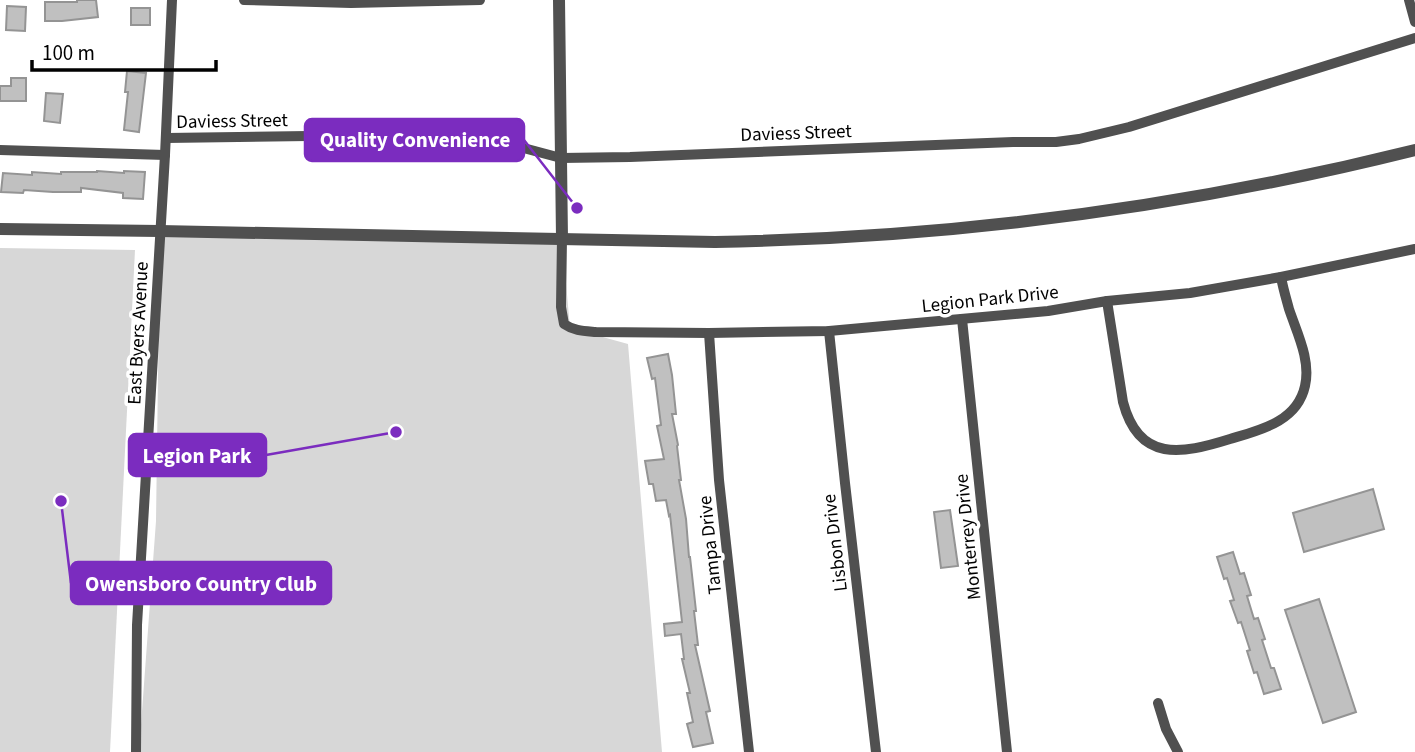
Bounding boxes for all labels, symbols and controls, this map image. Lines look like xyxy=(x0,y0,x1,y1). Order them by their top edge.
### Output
scale bar xyxy=(32,28,215,72)
text: 100 m xyxy=(42,38,95,68)
street label: Daviess Street xyxy=(176,107,289,136)
street label: Daviess Street xyxy=(740,118,853,149)
callout: Quality Convenience xyxy=(305,119,524,161)
text: Quality Convenience xyxy=(320,125,510,155)
street label: East Byers Avenue xyxy=(121,261,156,405)
street label: Legion Park Drive xyxy=(920,279,1060,320)
callout: Legion Park xyxy=(129,434,266,476)
text: Legion Park xyxy=(143,441,252,471)
street label: Monterrey Drive xyxy=(948,473,989,601)
street label: Lisbon Drive xyxy=(816,493,855,593)
street label: Tampa Drive xyxy=(692,494,729,595)
callout: Owensboro Country Club xyxy=(71,562,331,604)
text: Owensboro Country Club xyxy=(85,569,317,599)

